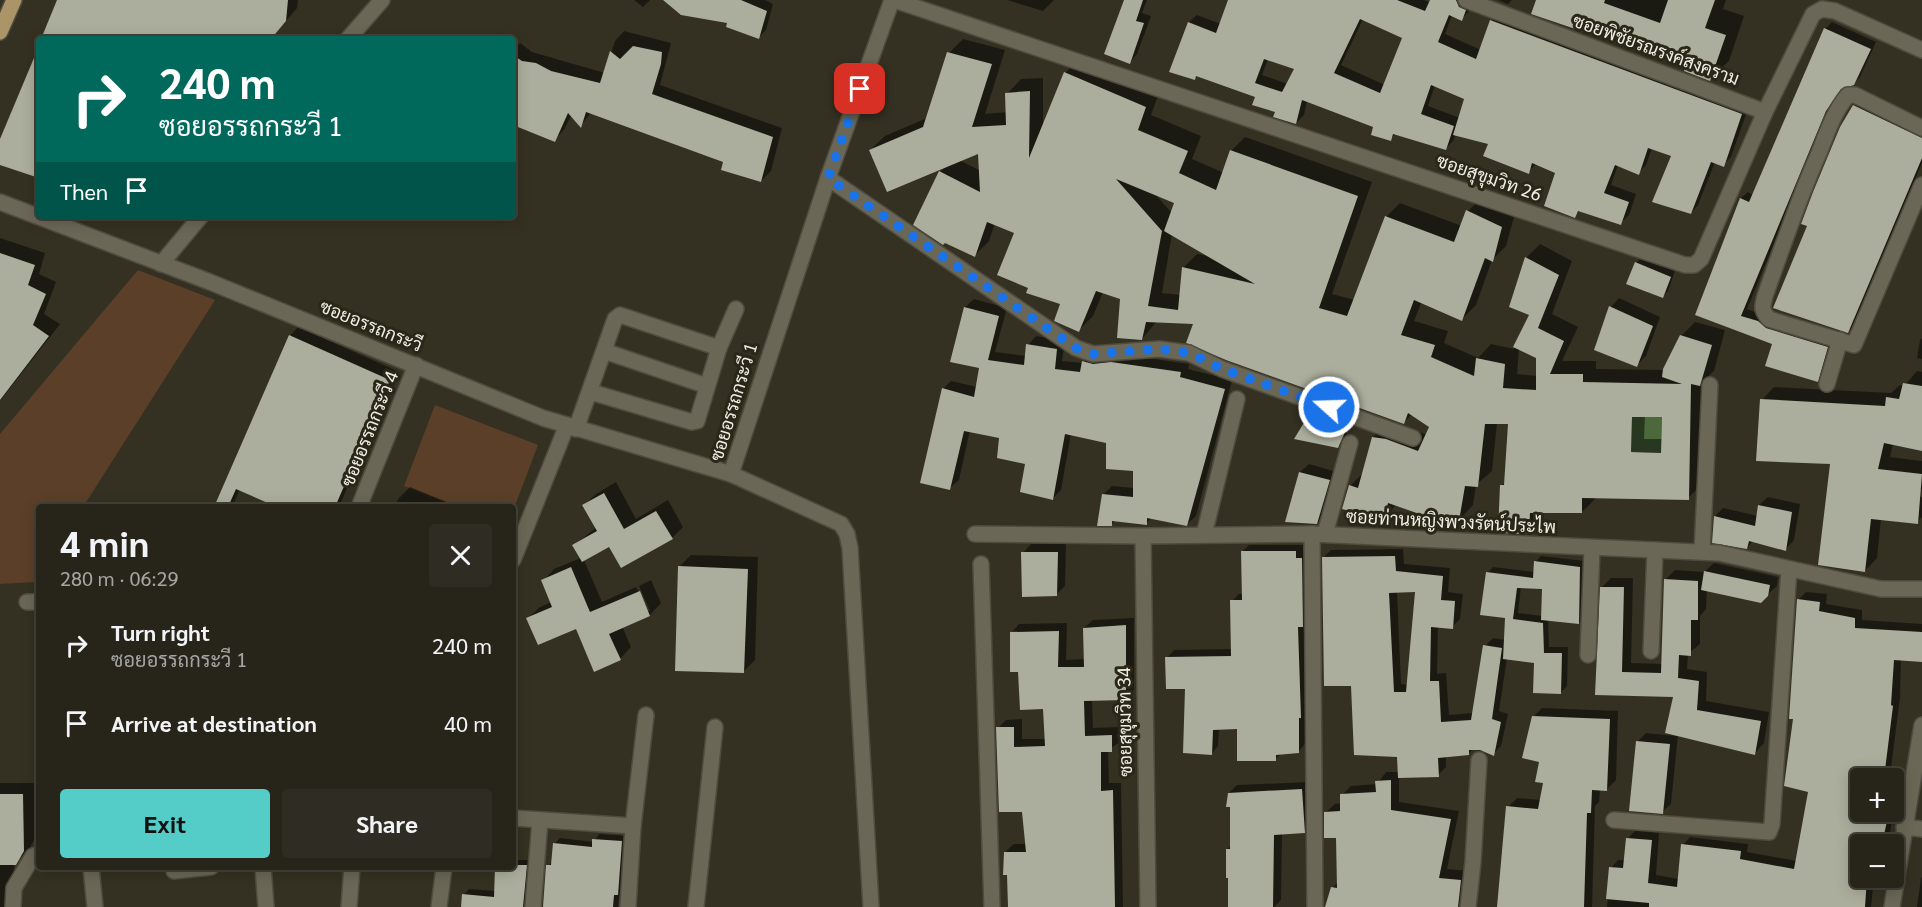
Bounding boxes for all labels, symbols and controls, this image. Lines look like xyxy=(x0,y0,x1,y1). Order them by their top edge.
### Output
street label: ซอยพิชัยรณรงค์สงคราม xyxy=(1570,8,1743,89)
text: 240 m xyxy=(159,54,276,109)
icon: right xyxy=(60,60,138,138)
pin xyxy=(834,63,885,114)
icon: arrive xyxy=(843,72,876,105)
text: ซอยอรรถกระวี 1 xyxy=(159,107,343,142)
street label: ซอยสุขุมวิท 26 xyxy=(1433,148,1545,207)
icon: arrive xyxy=(120,174,153,207)
text: Then xyxy=(60,177,108,205)
street label: ซอยอรรถกระวี xyxy=(317,294,426,356)
street label: ซอยอรรถกระวี 1 xyxy=(704,340,761,464)
street label: ซอยอรรถกระวี 4 xyxy=(335,367,402,490)
position arrow xyxy=(1297,375,1361,439)
street label: ซอยท่านหญิงพวงรัตน์ประไพ xyxy=(1346,504,1557,538)
text: 4 min xyxy=(60,519,149,565)
button: close xyxy=(429,524,492,587)
text: 280 m · 06:29 xyxy=(60,565,178,591)
text: Turn right xyxy=(111,618,210,646)
icon: right xyxy=(60,629,93,662)
text: 240 m xyxy=(432,631,492,659)
text: ซอยอรรถกระวี 1 xyxy=(111,646,247,672)
street label: ซอยสุขุมวิท 34 xyxy=(1111,667,1138,777)
icon: arrive xyxy=(60,707,93,740)
text: Arrive at destination xyxy=(111,709,317,737)
text: 40 m xyxy=(444,709,492,737)
map controls xyxy=(1850,768,1904,888)
button: + xyxy=(1850,768,1904,822)
button: Exit xyxy=(60,789,270,858)
button: Share xyxy=(282,789,492,858)
button: − xyxy=(1850,834,1904,888)

